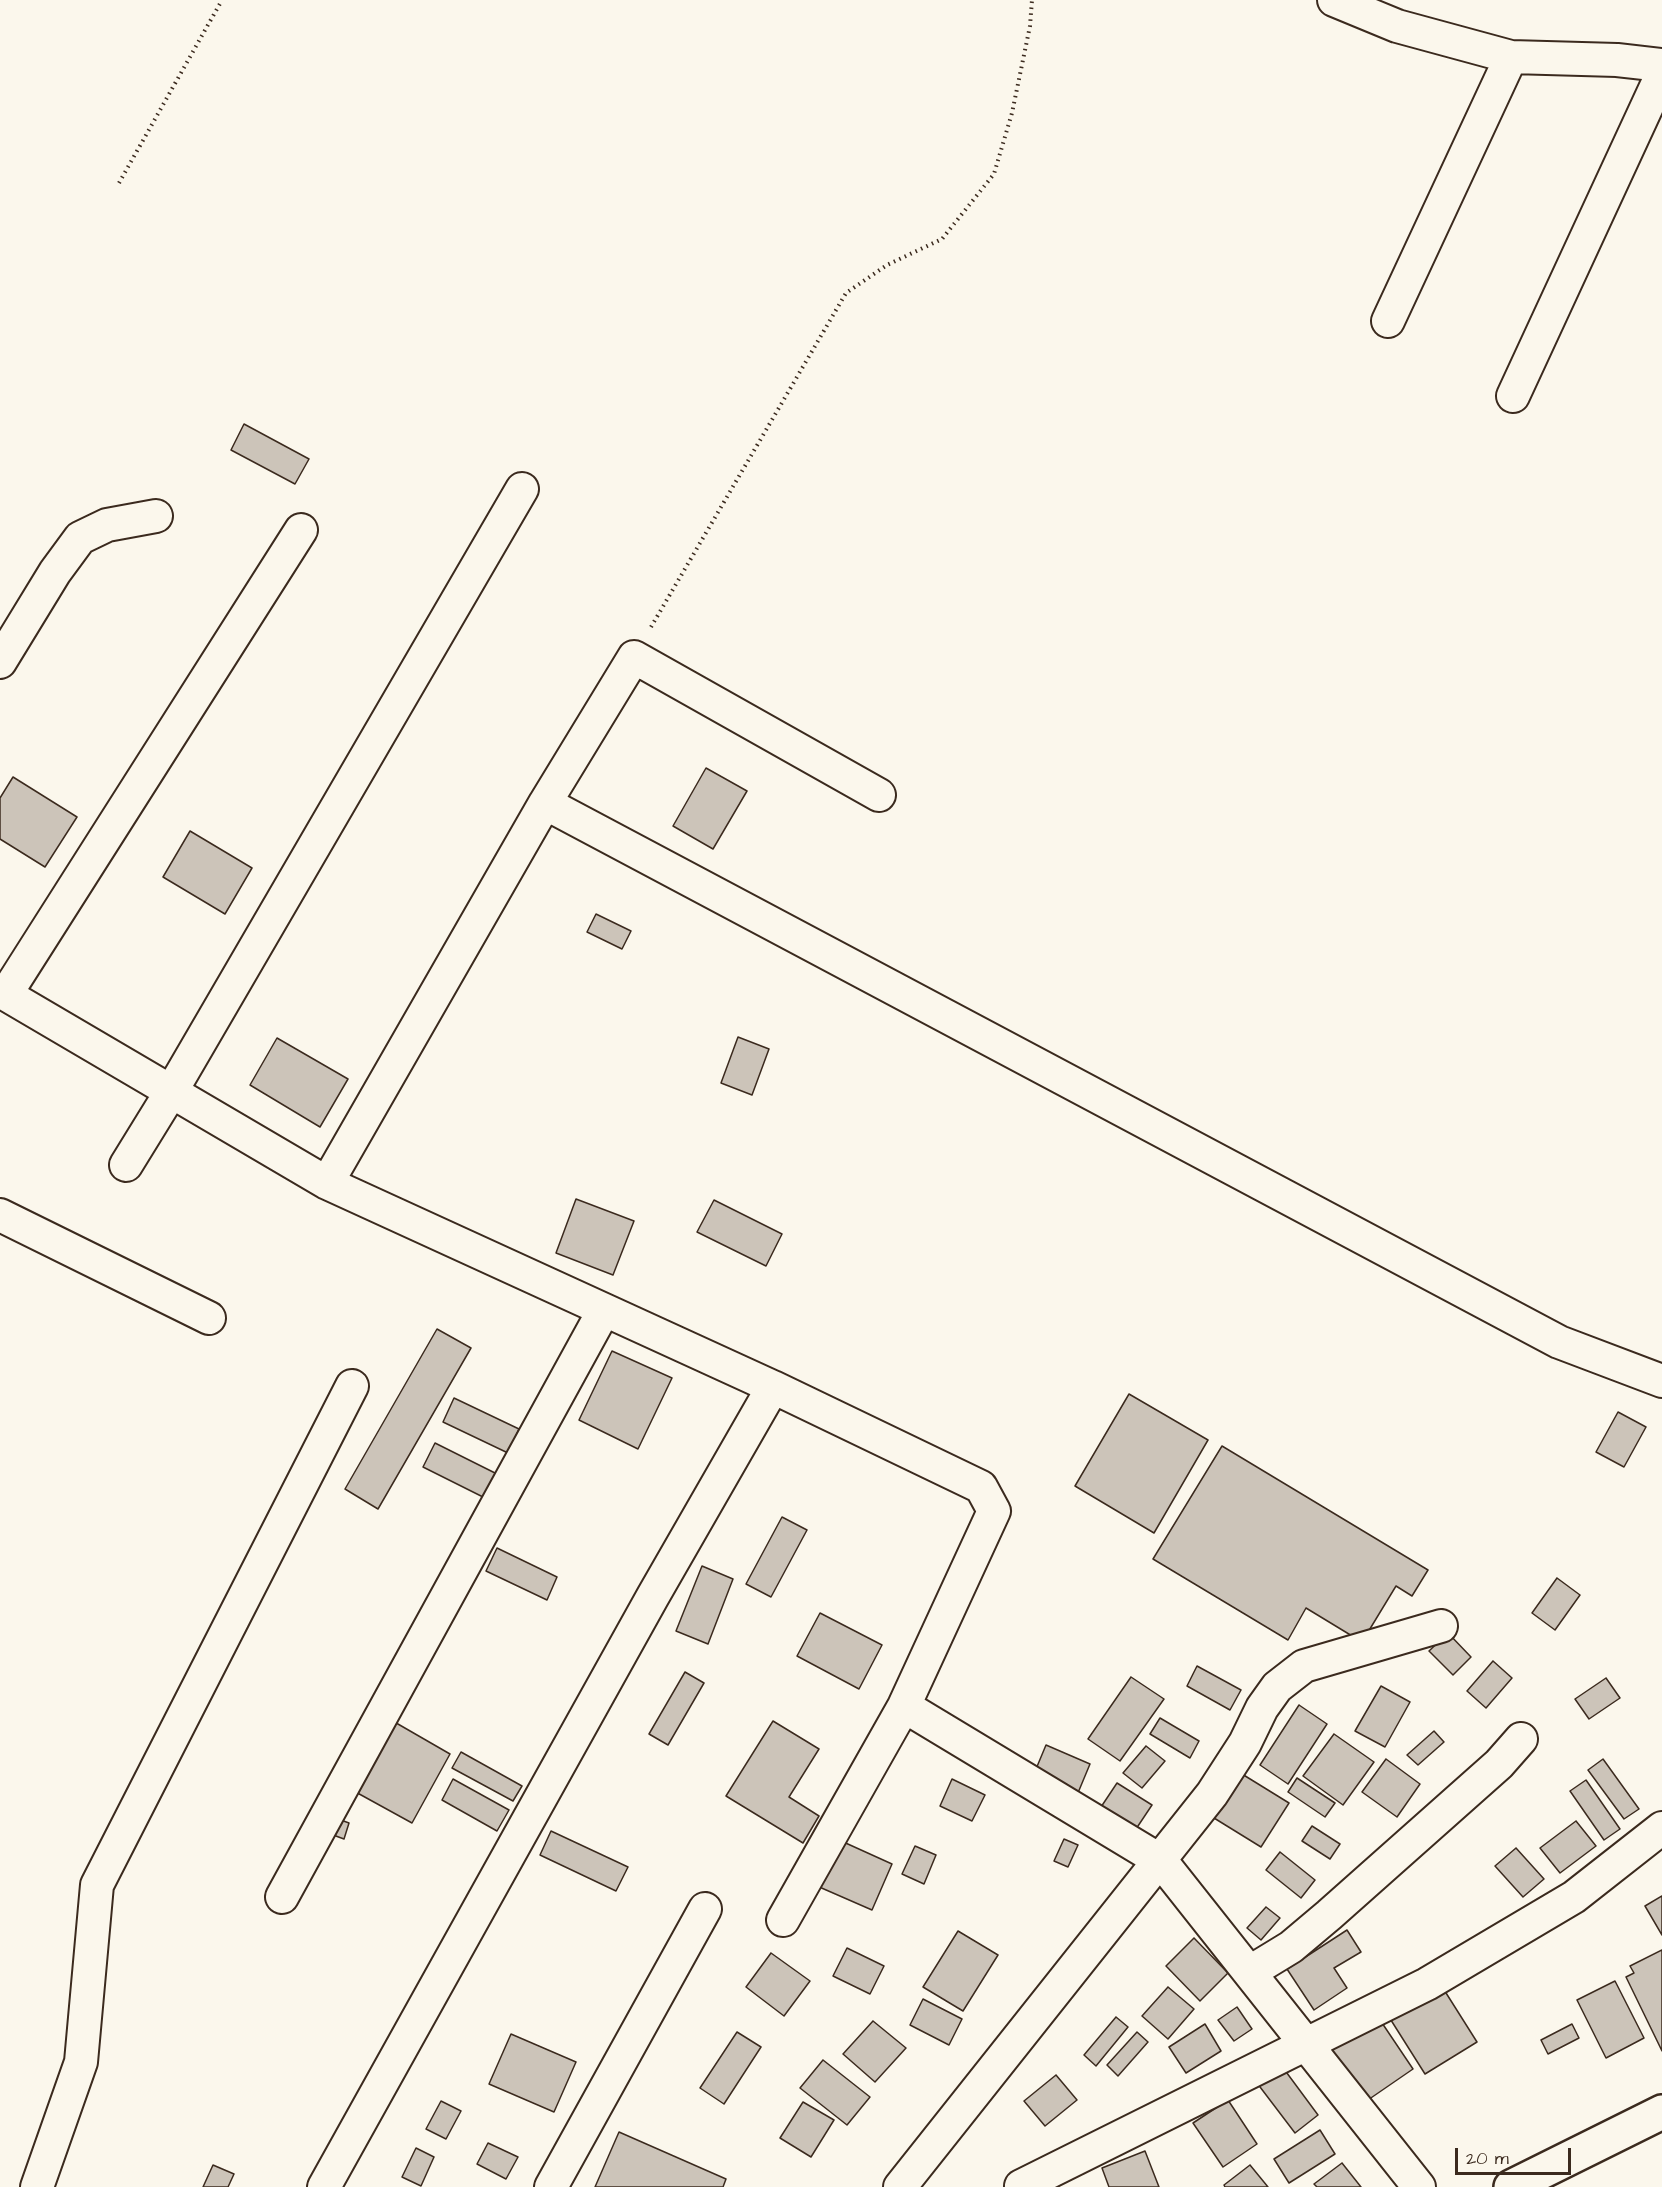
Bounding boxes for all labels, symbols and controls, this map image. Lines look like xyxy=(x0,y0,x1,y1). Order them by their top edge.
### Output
scale bar xyxy=(1458,2136,1574,2174)
text: 20 m xyxy=(1466,2146,1509,2171)

